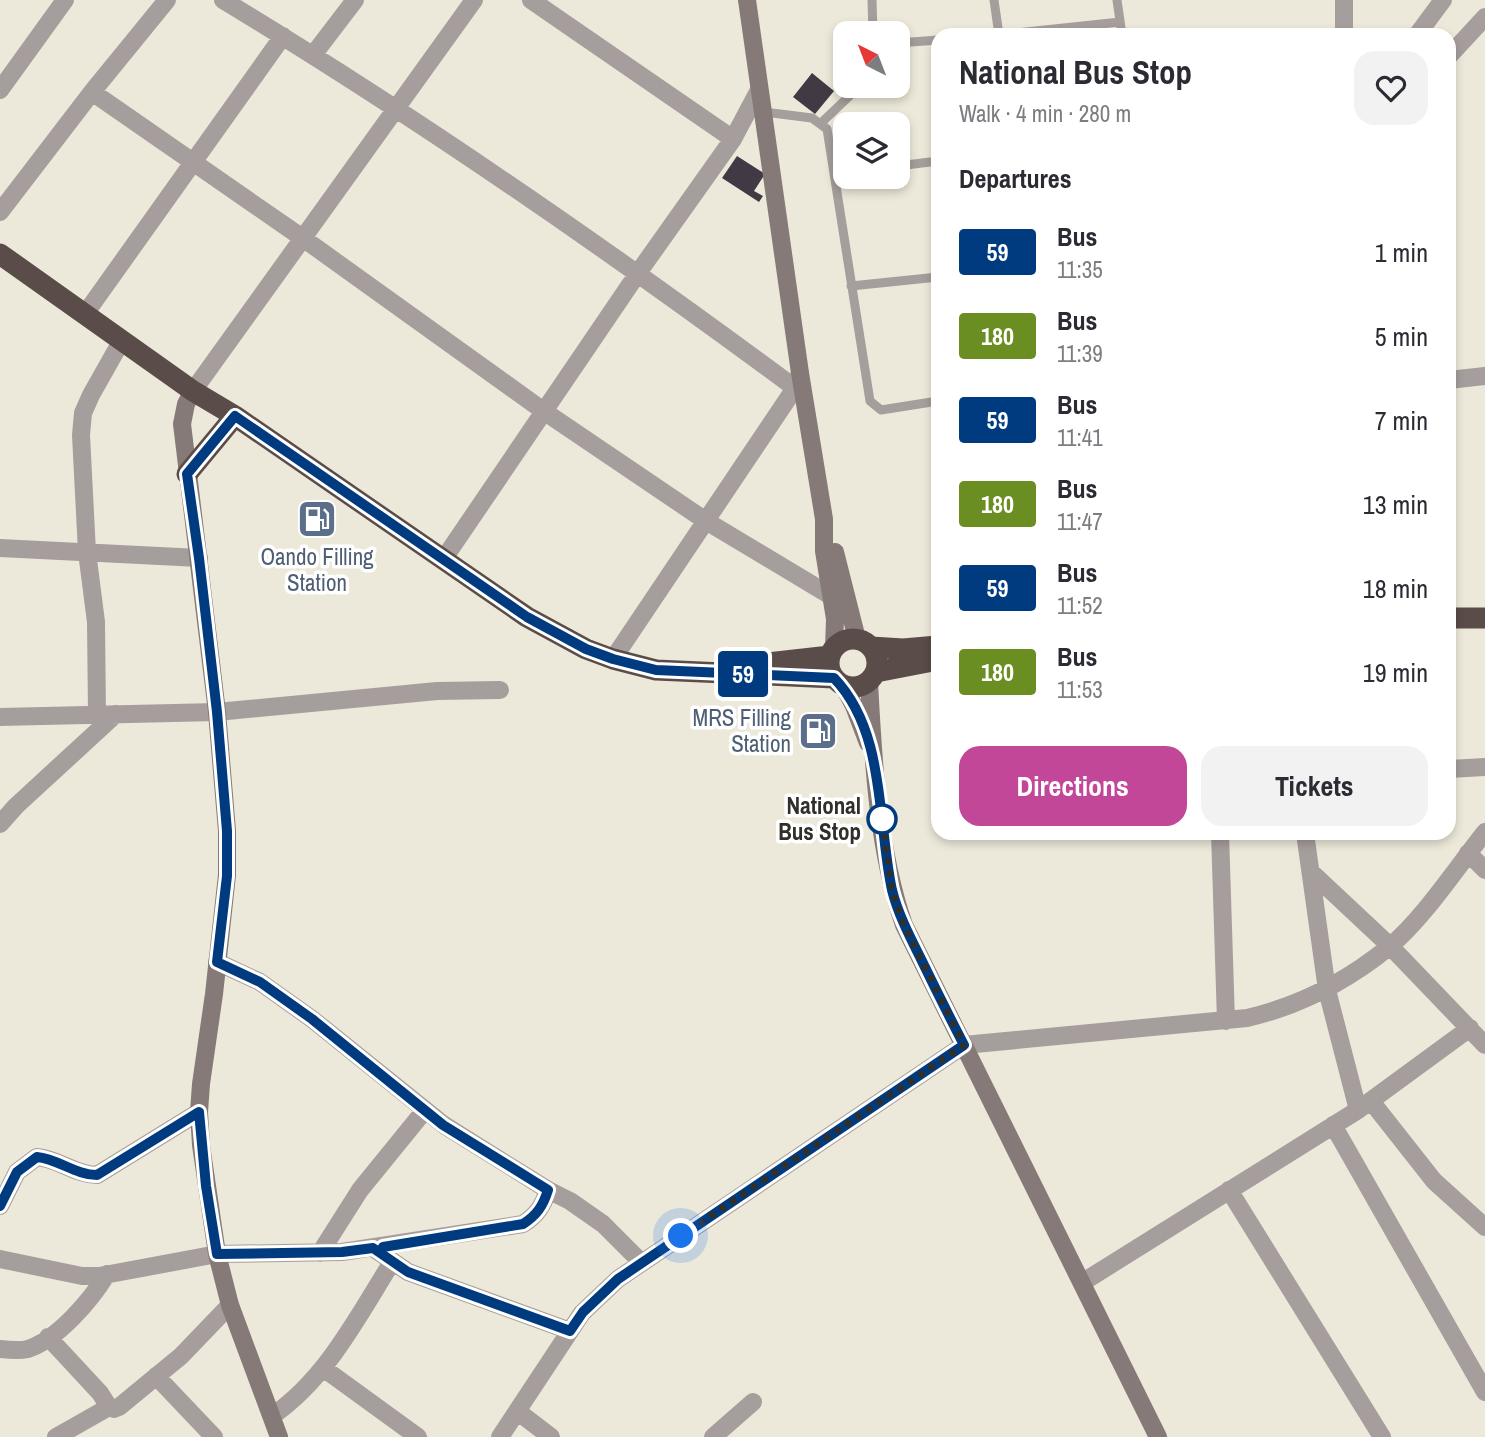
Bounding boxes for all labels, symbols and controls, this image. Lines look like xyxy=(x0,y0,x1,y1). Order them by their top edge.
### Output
north arrow xyxy=(833,21,910,98)
map controls xyxy=(833,21,910,189)
text: National Bus Stop xyxy=(959,50,1192,94)
button: heart xyxy=(1354,51,1428,125)
text: Walk · 4 min · 280 m xyxy=(959,98,1131,129)
button: layers xyxy=(833,112,910,189)
text: Departures xyxy=(959,161,1072,196)
text: Bus xyxy=(1057,219,1097,254)
text: 1 min xyxy=(1375,235,1428,270)
text: 59 xyxy=(987,236,1008,268)
text: 11:35 xyxy=(1057,254,1103,285)
text: Bus xyxy=(1057,303,1097,338)
text: 5 min xyxy=(1375,319,1428,354)
text: 180 xyxy=(981,320,1014,352)
text: 11:39 xyxy=(1057,338,1103,369)
text: Bus xyxy=(1057,387,1097,422)
text: 7 min xyxy=(1375,403,1428,438)
text: 59 xyxy=(987,404,1008,436)
text: 11:41 xyxy=(1057,422,1103,453)
text: Bus xyxy=(1057,471,1097,506)
text: 13 min xyxy=(1363,487,1428,522)
text: 180 xyxy=(981,488,1014,520)
fuel station icon: Oando Filling Station xyxy=(296,498,338,540)
text: 11:47 xyxy=(1057,506,1103,537)
place label: Oando Filling Station xyxy=(260,541,374,598)
text: Bus xyxy=(1057,555,1097,590)
text: 18 min xyxy=(1363,571,1428,606)
text: 59 xyxy=(987,572,1008,604)
text: 11:52 xyxy=(1057,590,1103,621)
text: Bus xyxy=(1057,639,1097,674)
line badge: 59 xyxy=(712,651,774,697)
text: 19 min xyxy=(1363,655,1428,690)
text: 180 xyxy=(981,656,1014,688)
text: 59 xyxy=(732,658,754,690)
text: 11:53 xyxy=(1057,674,1103,705)
place label: MRS Filling Station xyxy=(692,702,792,759)
fuel station icon: MRS Filling Station xyxy=(797,710,839,752)
button: Directions xyxy=(959,746,1187,826)
button: Tickets xyxy=(1201,746,1428,826)
place label: National Bus Stop xyxy=(778,790,861,847)
marker: National Bus Stop xyxy=(867,804,897,834)
your location xyxy=(663,1218,698,1253)

